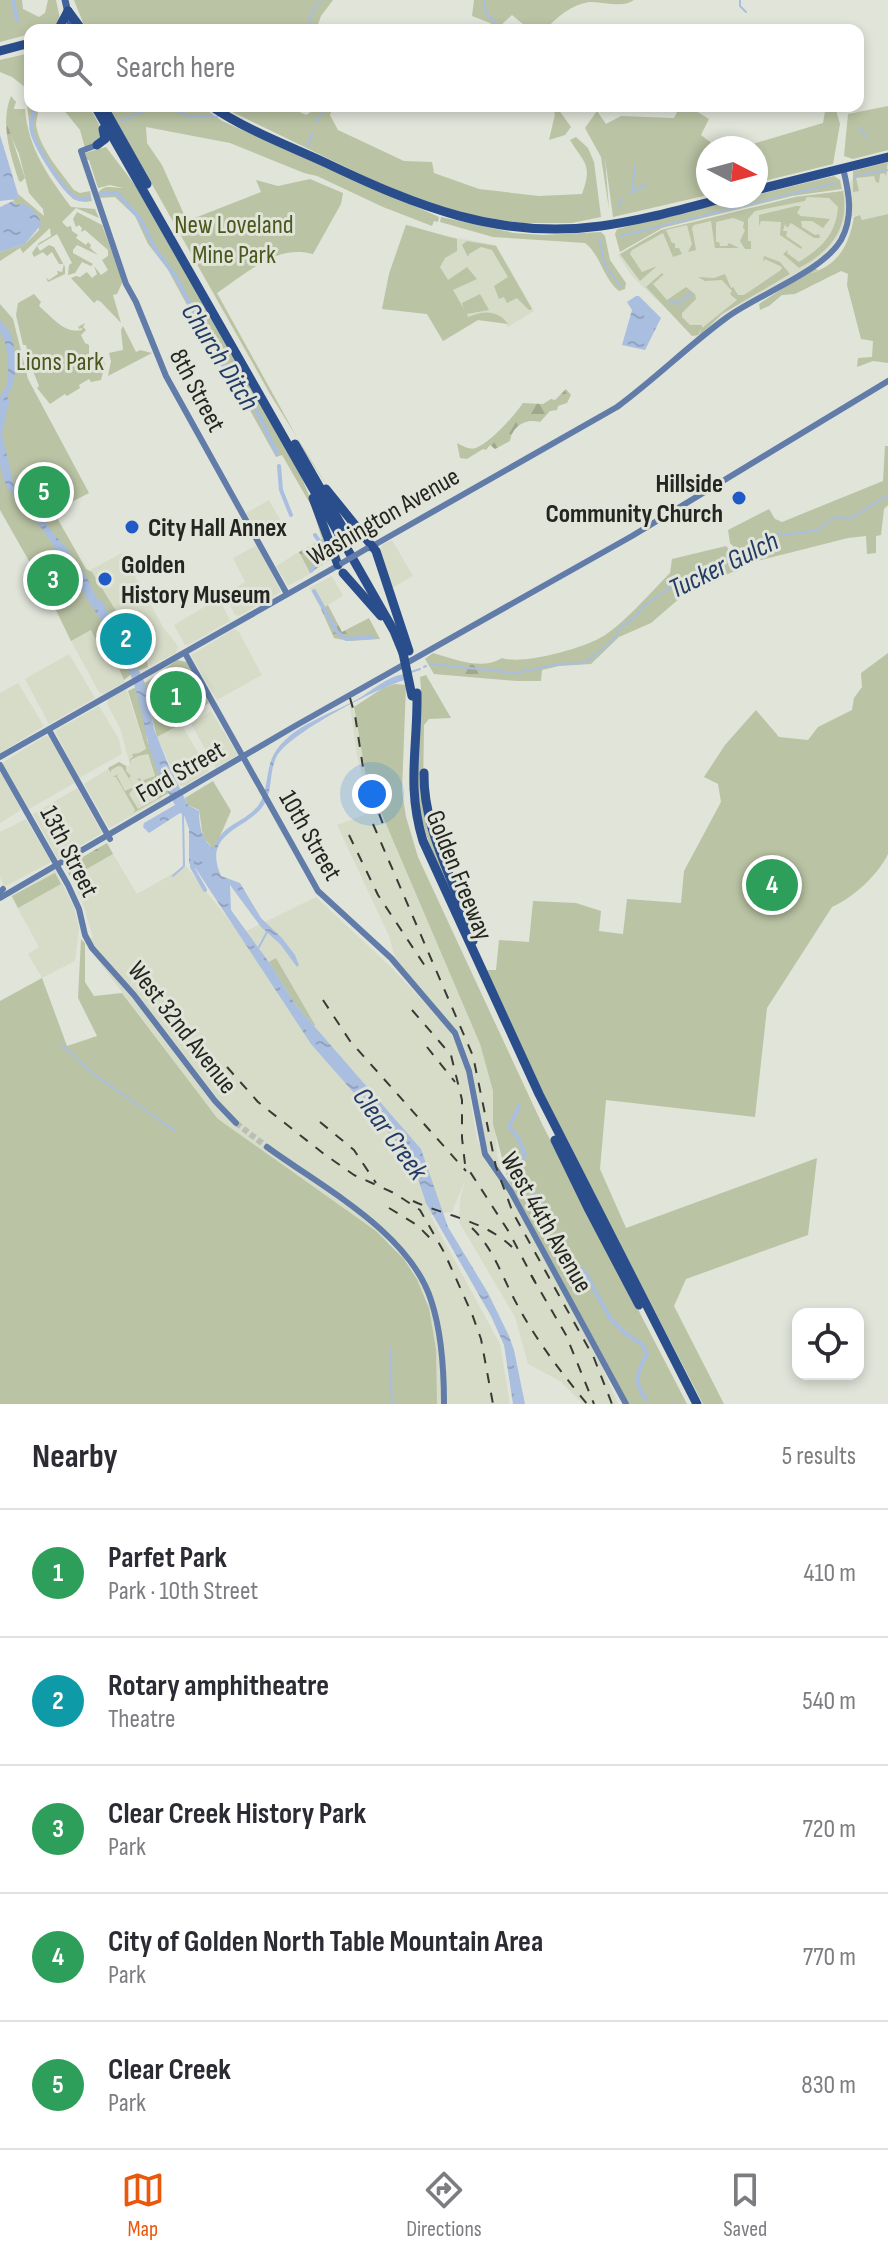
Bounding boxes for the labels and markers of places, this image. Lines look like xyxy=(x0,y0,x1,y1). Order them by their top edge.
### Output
pin: 5 xyxy=(18,462,70,522)
place label: Hillside Community Church xyxy=(546,469,723,530)
marker: Hillside Community Church xyxy=(730,489,748,507)
place label: City Hall Annex xyxy=(148,513,287,544)
marker: City Hall Annex xyxy=(123,518,141,536)
pin: 3 xyxy=(27,550,79,610)
place label: Golden History Museum xyxy=(121,550,271,611)
marker: Golden History Museum xyxy=(96,570,114,588)
pin: 2 xyxy=(100,609,152,669)
pin: 1 xyxy=(150,667,202,727)
pin: 4 xyxy=(746,855,798,915)

